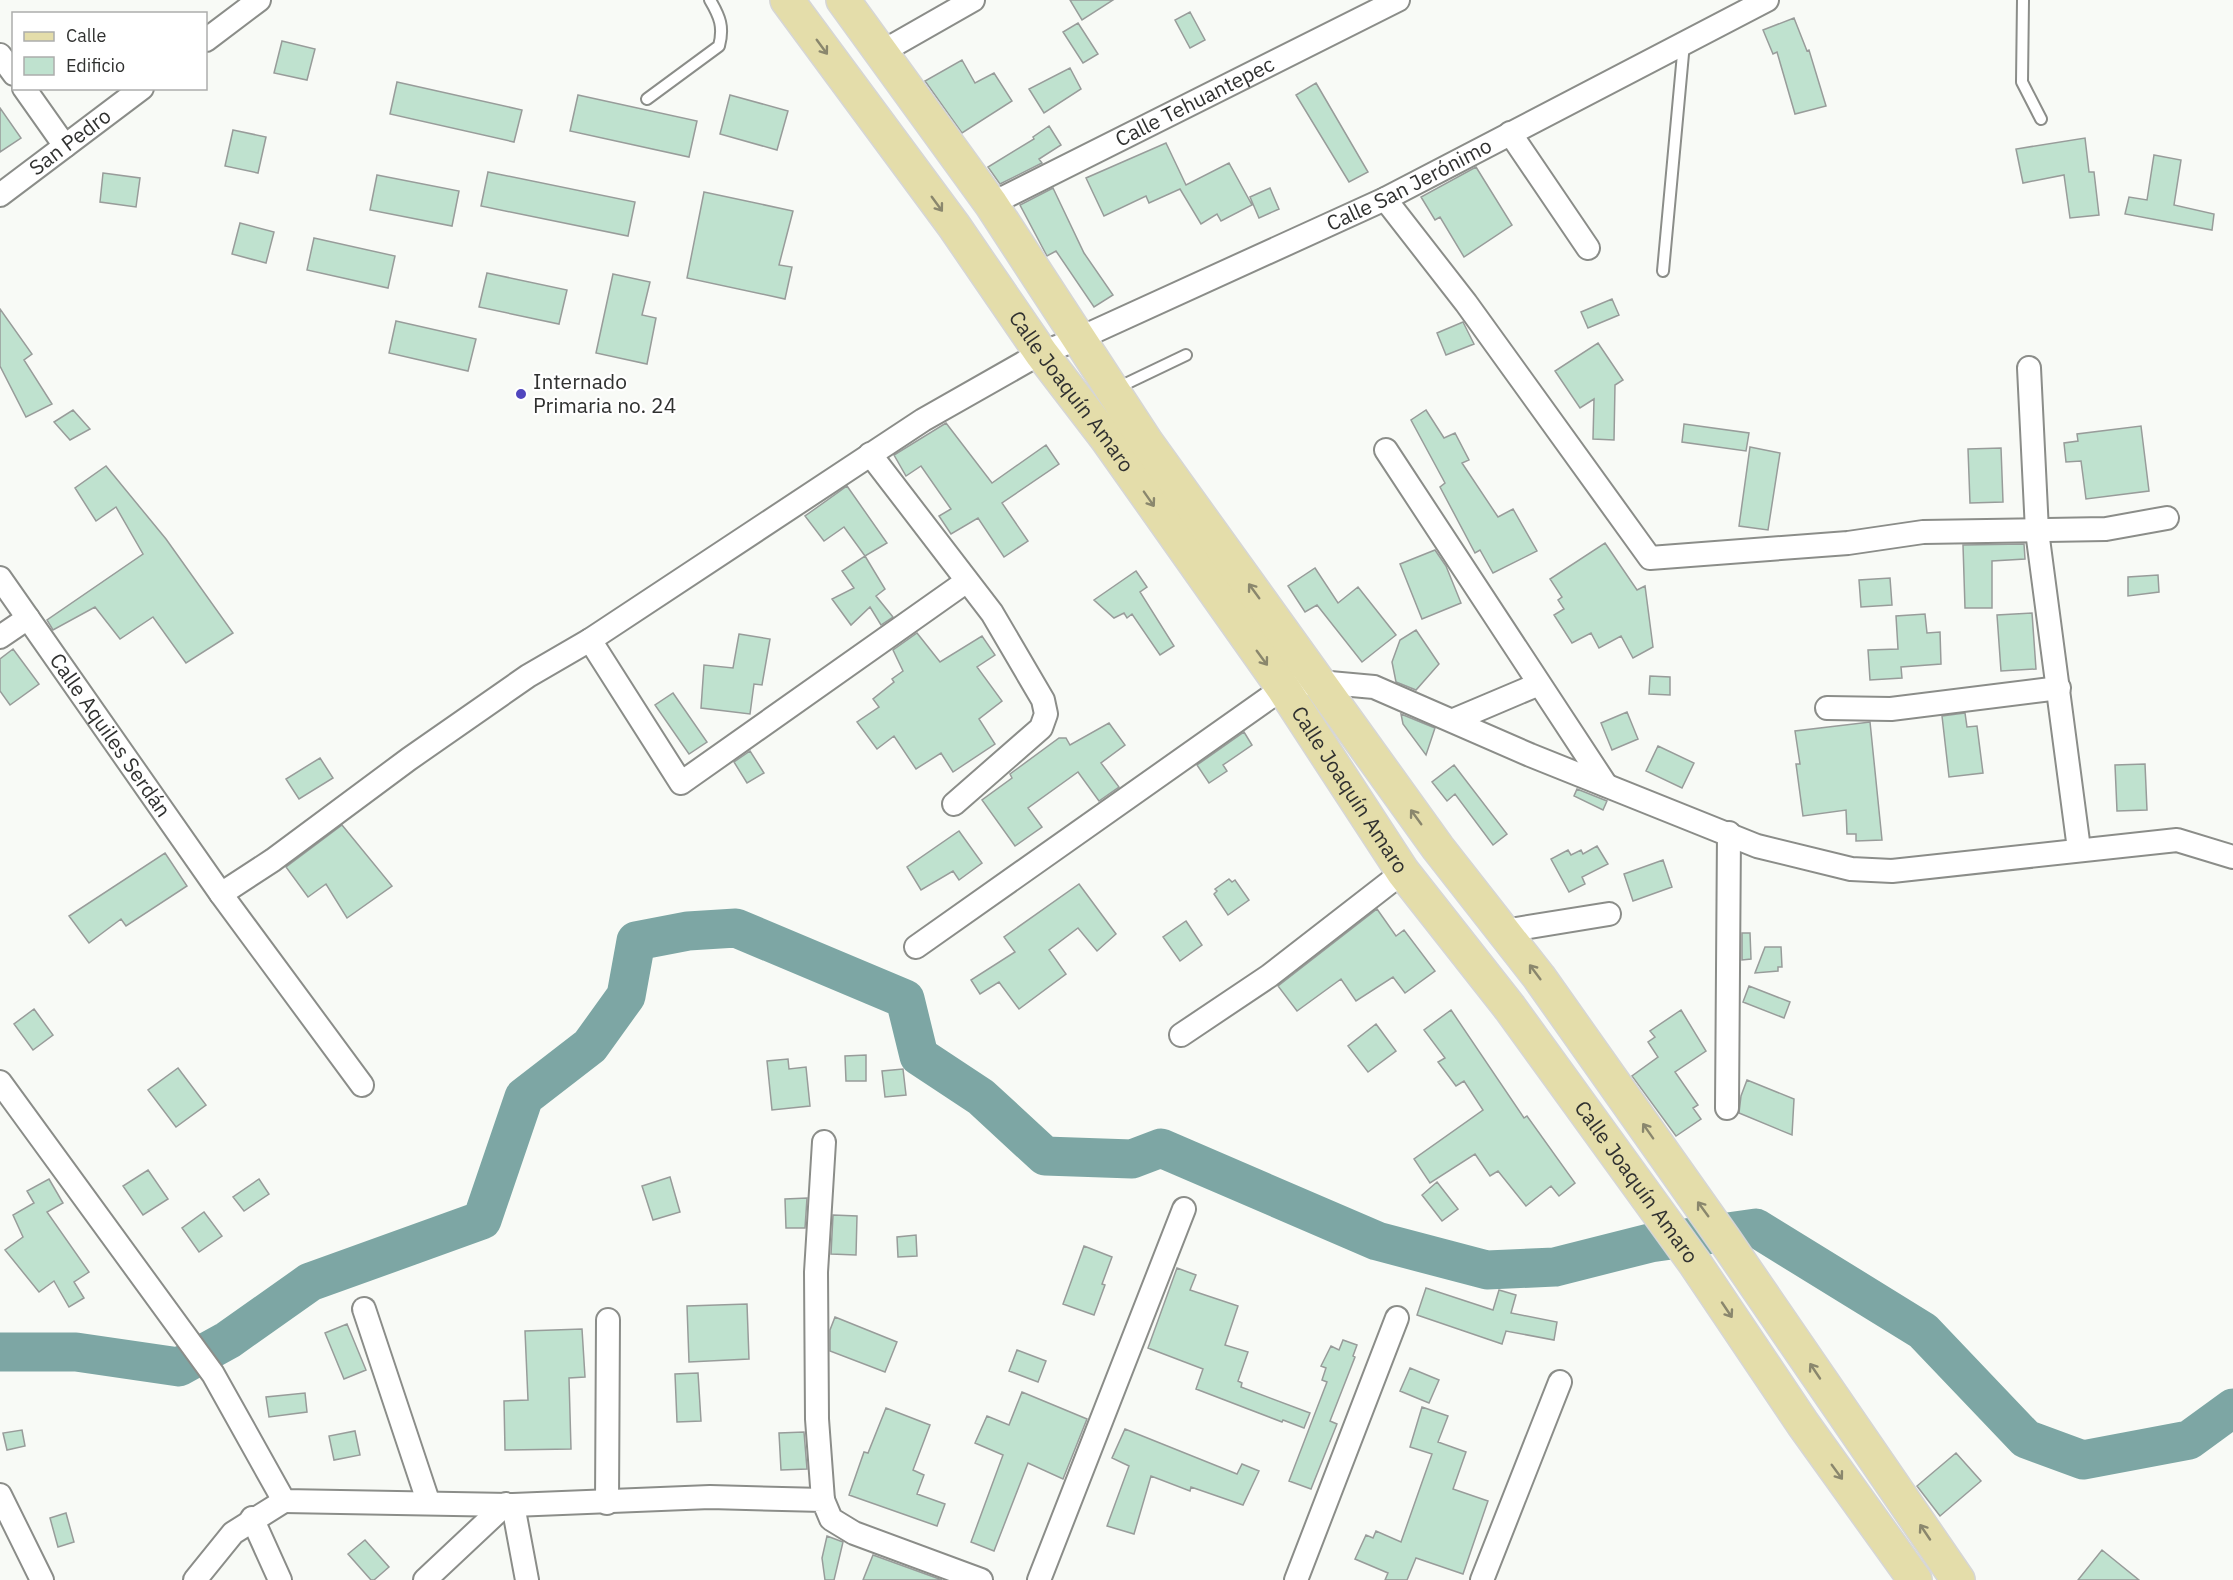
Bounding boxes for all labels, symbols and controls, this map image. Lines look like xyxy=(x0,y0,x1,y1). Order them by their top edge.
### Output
legend xyxy=(12,12,207,90)
text: Calle xyxy=(66,24,106,47)
one-way arrow xyxy=(815,39,828,55)
street label: Calle Tehuantepec xyxy=(1110,49,1279,153)
text: Edificio xyxy=(66,54,125,77)
street label: San Pedro xyxy=(23,101,116,181)
street label: Calle San Jerónimo xyxy=(1322,131,1496,237)
one-way arrow xyxy=(931,196,944,212)
street label: Calle Joaquín Amaro xyxy=(1003,305,1141,477)
place label: Internado Primaria no. 24 xyxy=(533,367,676,419)
marker: Internado Primaria no. 24 xyxy=(514,387,528,401)
one-way arrow xyxy=(1143,490,1155,507)
one-way arrow xyxy=(1247,583,1260,599)
street label: Calle Aquiles Serdán xyxy=(44,647,178,822)
one-way arrow xyxy=(1256,649,1268,666)
street label: Calle Joaquín Amaro xyxy=(1285,700,1415,879)
one-way arrow xyxy=(1410,810,1422,826)
one-way arrow xyxy=(1529,964,1542,980)
street label: Calle Joaquín Amaro xyxy=(1569,1095,1705,1268)
one-way arrow xyxy=(1642,1124,1654,1140)
one-way arrow xyxy=(1697,1201,1709,1217)
one-way arrow xyxy=(1721,1302,1733,1318)
one-way arrow xyxy=(1809,1363,1821,1380)
one-way arrow xyxy=(1830,1463,1843,1479)
one-way arrow xyxy=(1919,1524,1931,1540)

